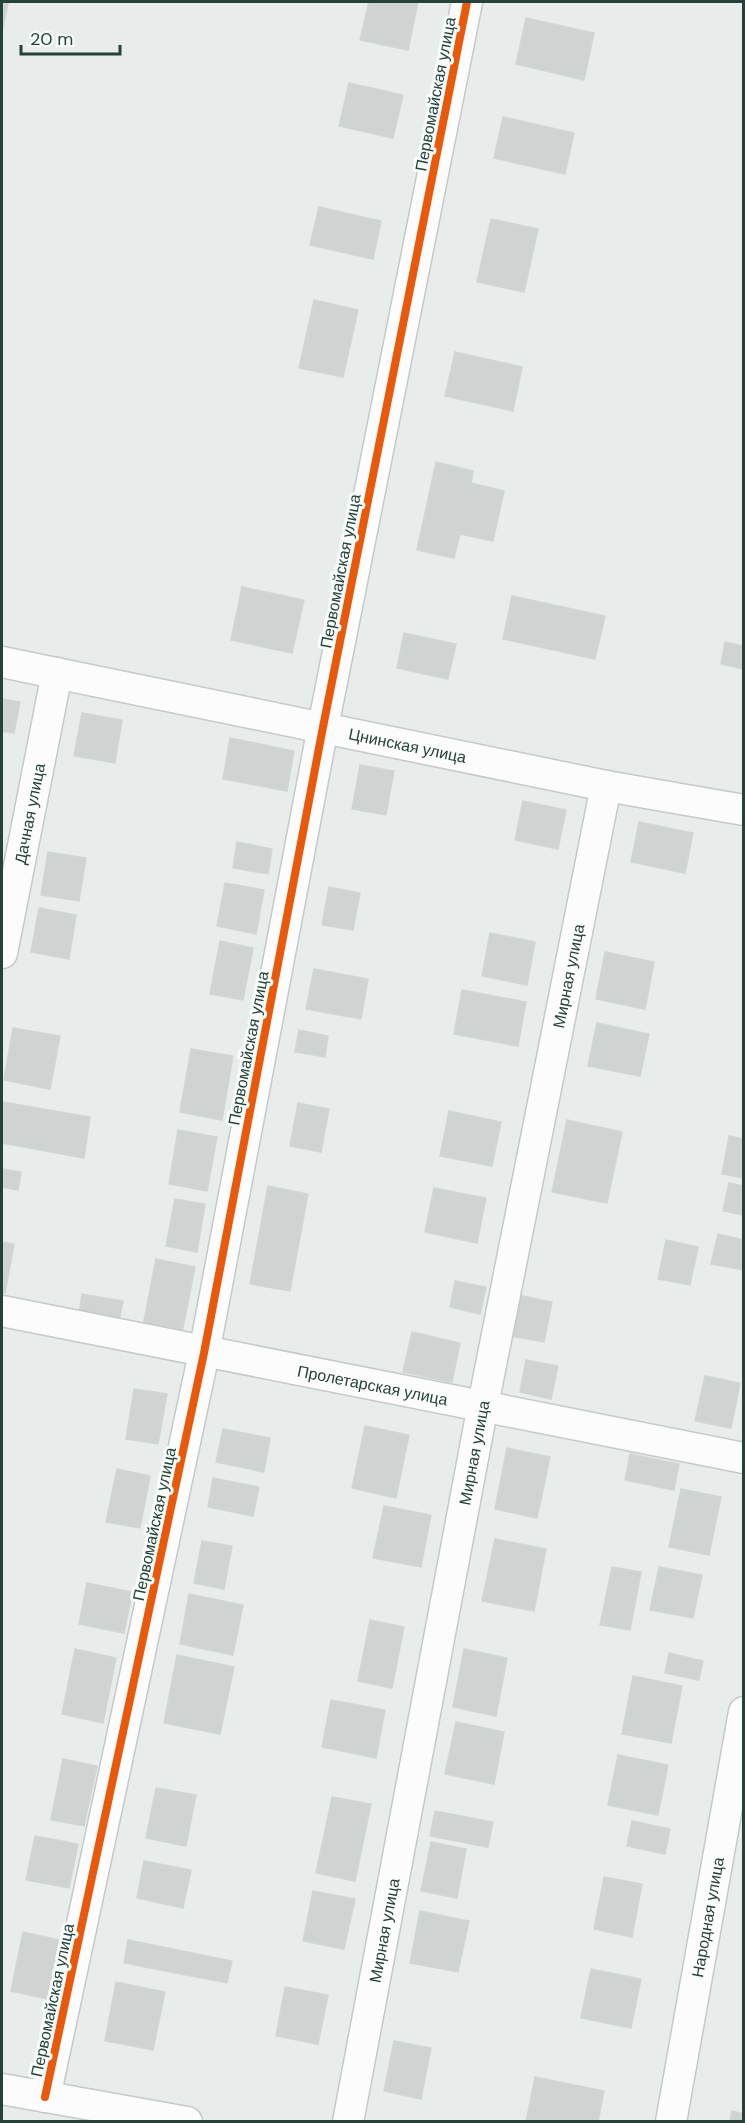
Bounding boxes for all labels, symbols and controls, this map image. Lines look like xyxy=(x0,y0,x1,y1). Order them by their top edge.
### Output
street label: Первомайская улица xyxy=(410,15,461,173)
scale bar xyxy=(21,18,120,56)
text: 20 m xyxy=(30,27,73,51)
street label: Первомайская улица xyxy=(315,492,366,650)
street label: Цнинская улица xyxy=(347,723,468,768)
street label: Дачная улица xyxy=(10,761,50,866)
street label: Мирная улица xyxy=(548,922,589,1030)
street label: Первомайская улица xyxy=(223,969,274,1127)
street label: Пролетарская улица xyxy=(296,1360,450,1410)
street label: Мирная улица xyxy=(454,1399,495,1507)
street label: Первомайская улица xyxy=(128,1445,181,1603)
street label: Народная улица xyxy=(687,1855,729,1979)
street label: Мирная улица xyxy=(364,1876,405,1984)
street label: Первомайская улица xyxy=(26,1921,79,2079)

